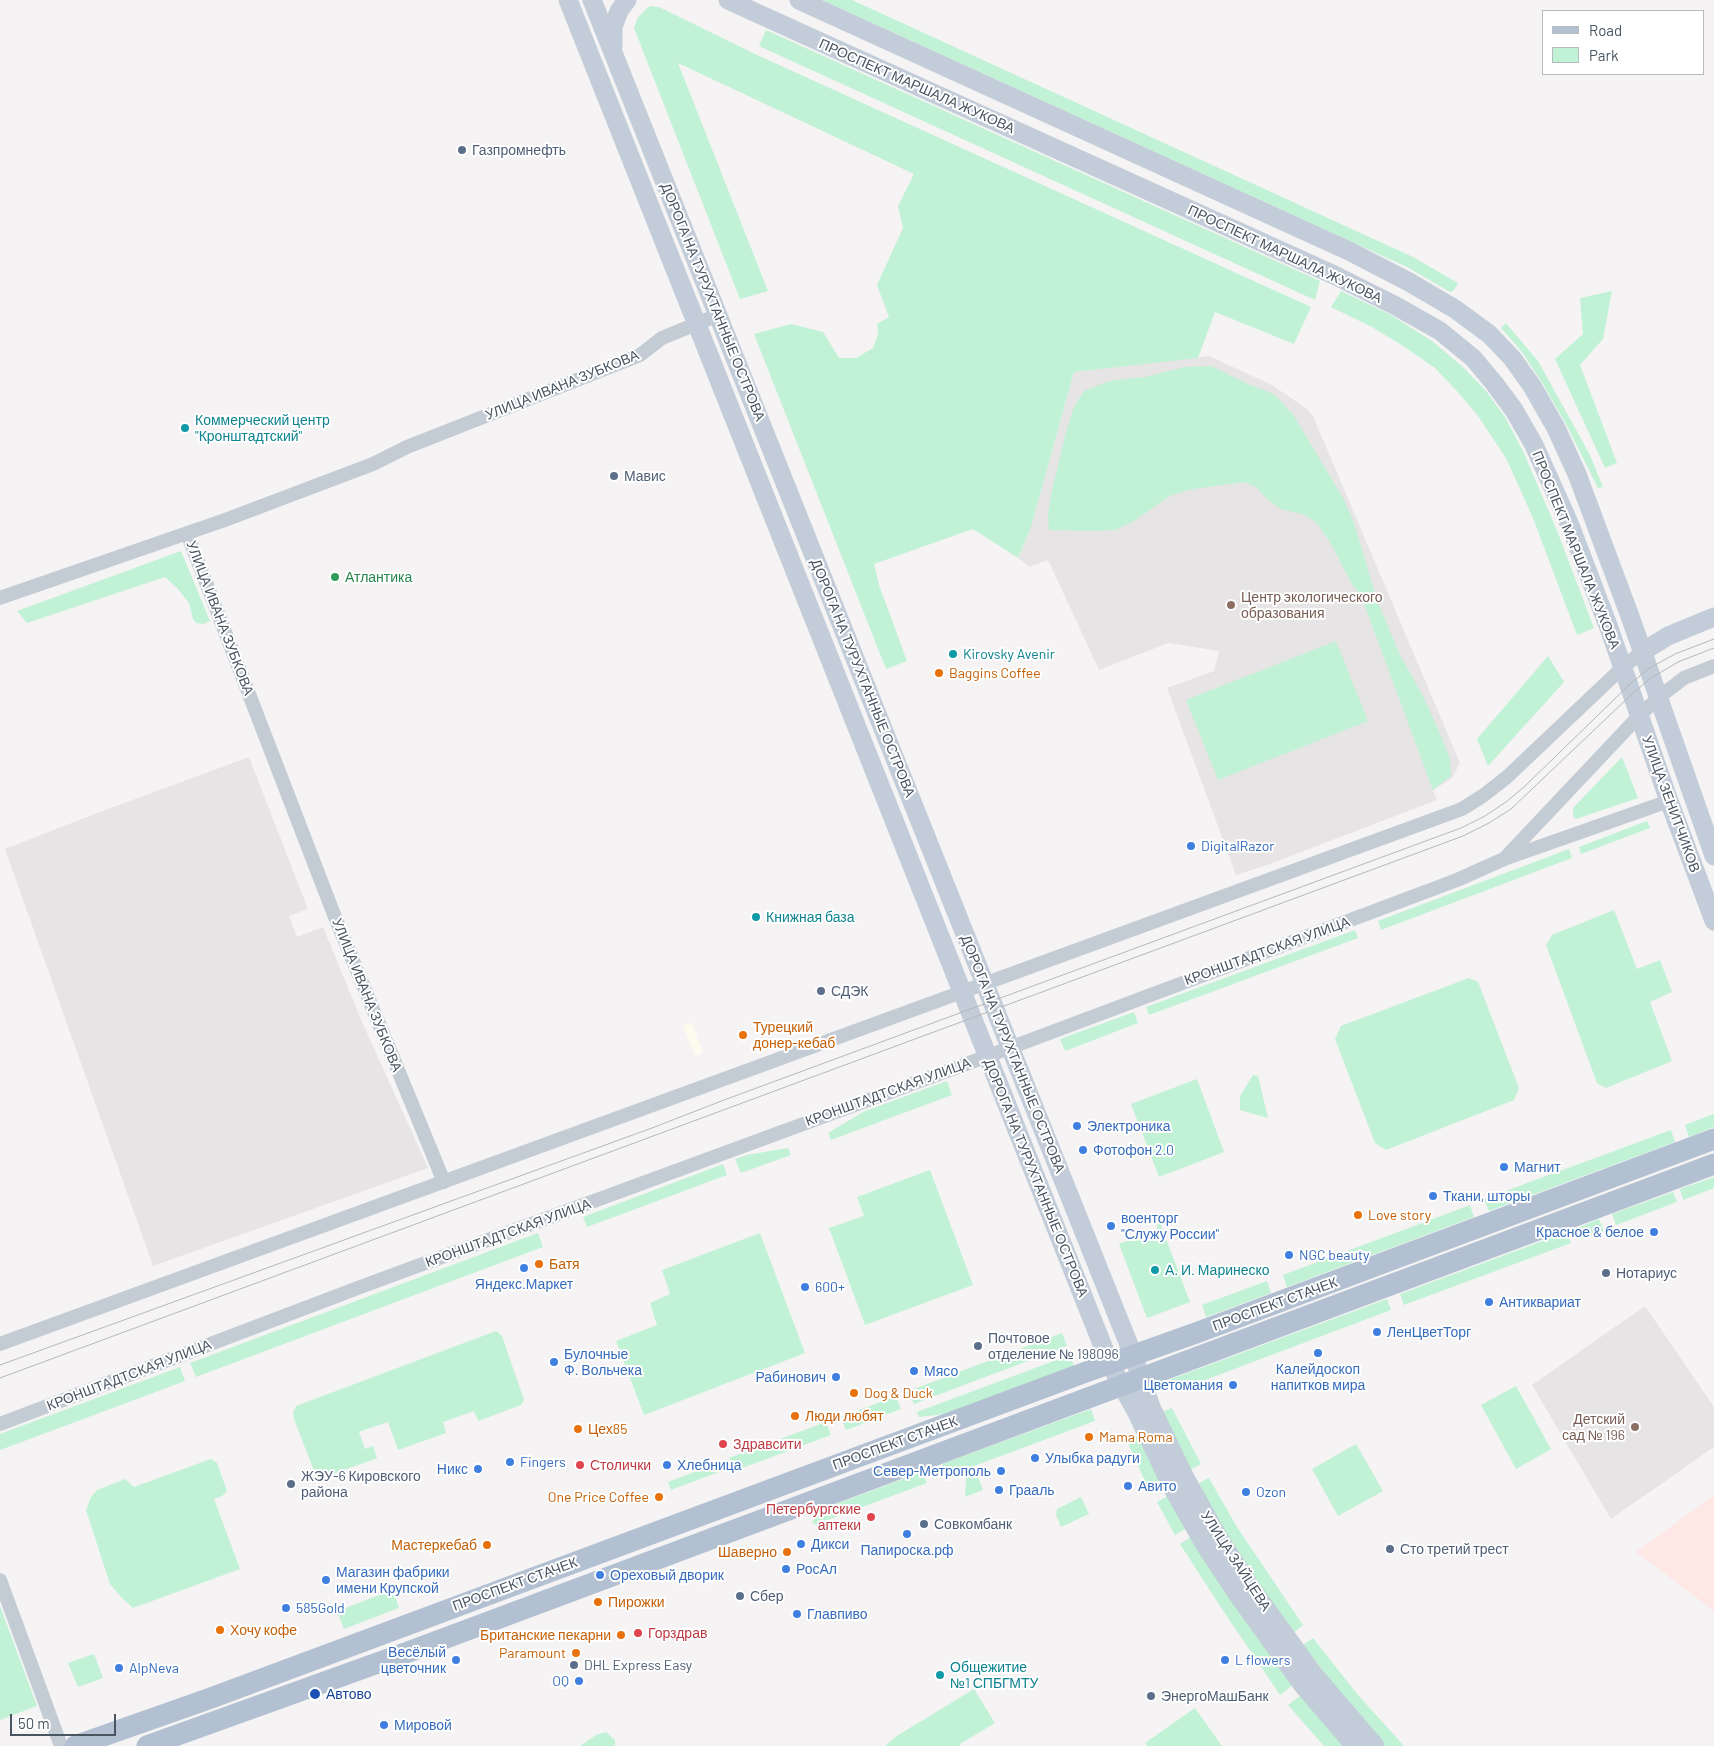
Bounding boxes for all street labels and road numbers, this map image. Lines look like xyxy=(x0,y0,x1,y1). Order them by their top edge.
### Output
street label: ПРОСПЕКТ МАРШАЛА ЖУКОВА xyxy=(817,35,1017,137)
street label: ДОРОГА НА ТУРУХТАННЫЕ ОСТРОВА xyxy=(657,180,769,424)
street label: ПРОСПЕКТ МАРШАЛА ЖУКОВА xyxy=(1185,202,1385,306)
street label: УЛИЦА ИВАНА ЗУБКОВА xyxy=(483,346,641,424)
street label: ПРОСПЕКТ МАРШАЛА ЖУКОВА xyxy=(1528,448,1624,652)
street label: УЛИЦА ИВАНА ЗУБКОВА xyxy=(183,538,257,698)
street label: ДОРОГА НА ТУРУХТАННЫЕ ОСТРОВА xyxy=(807,556,919,800)
street label: УЛИЦА ЗЕНИТЧИКОВ xyxy=(1638,733,1704,875)
street label: КРОНШТАДТСКАЯ УЛИЦА xyxy=(1182,913,1352,989)
street label: УЛИЦА ИВАНА ЗУБКОВА xyxy=(328,916,406,1074)
street label: ДОРОГА НА ТУРУХТАННЫЕ ОСТРОВА xyxy=(957,932,1069,1176)
street label: КРОНШТАДТСКАЯ УЛИЦА xyxy=(803,1054,973,1130)
street label: ДОРОГА НА ТУРУХТАННЫЕ ОСТРОВА xyxy=(980,1056,1092,1300)
street label: КРОНШТАДТСКАЯ УЛИЦА xyxy=(423,1195,593,1271)
street label: ПРОСПЕКТ СТАЧЕК xyxy=(1210,1274,1340,1334)
street label: КРОНШТАДТСКАЯ УЛИЦА xyxy=(44,1336,214,1414)
street label: ПРОСПЕКТ СТАЧЕК xyxy=(830,1413,960,1473)
street label: УЛИЦА ЗАЙЦЕВА xyxy=(1197,1508,1275,1614)
street label: ПРОСПЕКТ СТАЧЕК xyxy=(450,1554,580,1614)

